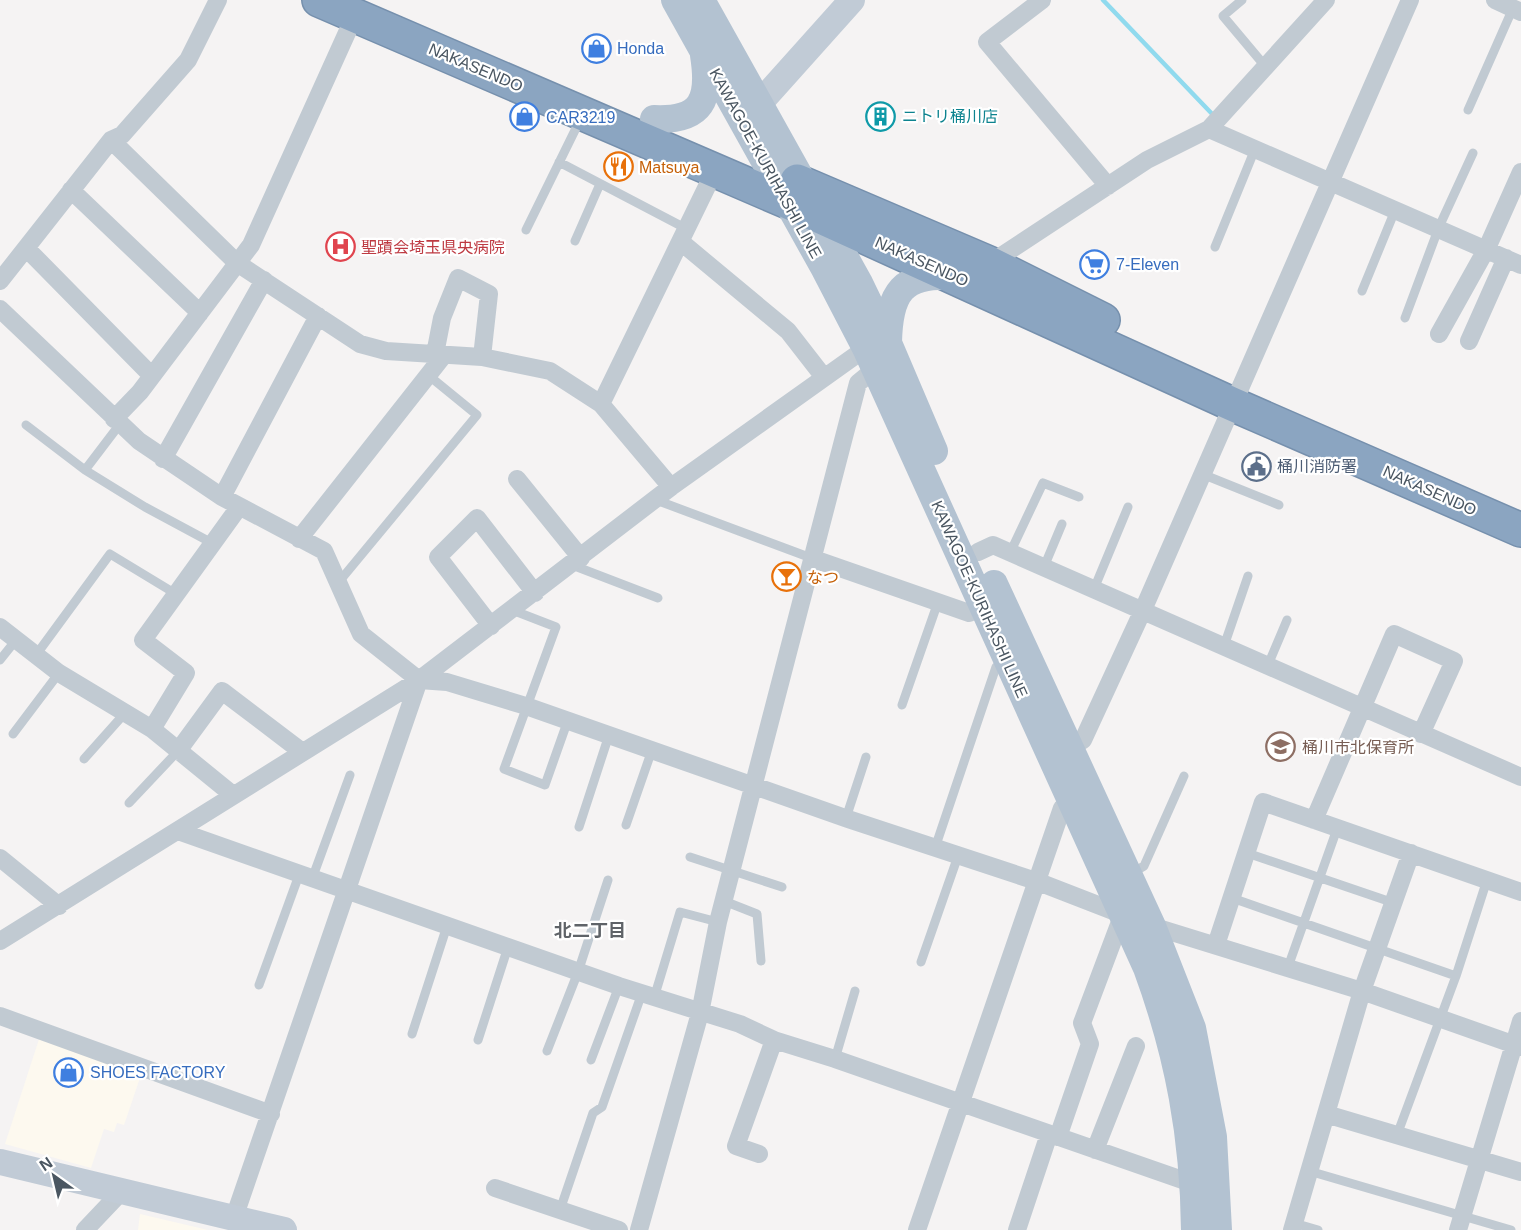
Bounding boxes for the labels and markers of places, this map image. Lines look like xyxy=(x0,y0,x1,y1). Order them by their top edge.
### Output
shop icon: Honda xyxy=(580,32,612,64)
place label: Honda xyxy=(617,40,664,57)
building icon: ニトリ桶川店 xyxy=(865,100,897,132)
shop icon: CAR3219 xyxy=(509,101,541,133)
place label: ニトリ桶川店 xyxy=(902,108,998,125)
place label: CAR3219 xyxy=(546,109,615,126)
restaurant icon: Matsuya xyxy=(602,151,634,183)
place label: Matsuya xyxy=(639,159,700,176)
hospital icon: 聖蹟会埼玉県央病院 xyxy=(324,231,356,263)
place label: 聖蹟会埼玉県央病院 xyxy=(361,239,505,256)
supermarket icon: 7-Eleven xyxy=(1079,248,1111,280)
place label: 7-Eleven xyxy=(1116,256,1179,273)
public building icon: 桶川消防署 xyxy=(1240,450,1272,482)
place label: 桶川消防署 xyxy=(1277,458,1357,475)
bar icon: なつ xyxy=(770,561,802,593)
place label: なつ xyxy=(807,569,839,586)
school or university icon: 桶川市北保育所 xyxy=(1265,731,1297,763)
place label: 桶川市北保育所 xyxy=(1302,739,1414,756)
shop icon: SHOES FACTORY xyxy=(53,1056,85,1088)
place label: SHOES FACTORY xyxy=(90,1064,226,1081)

